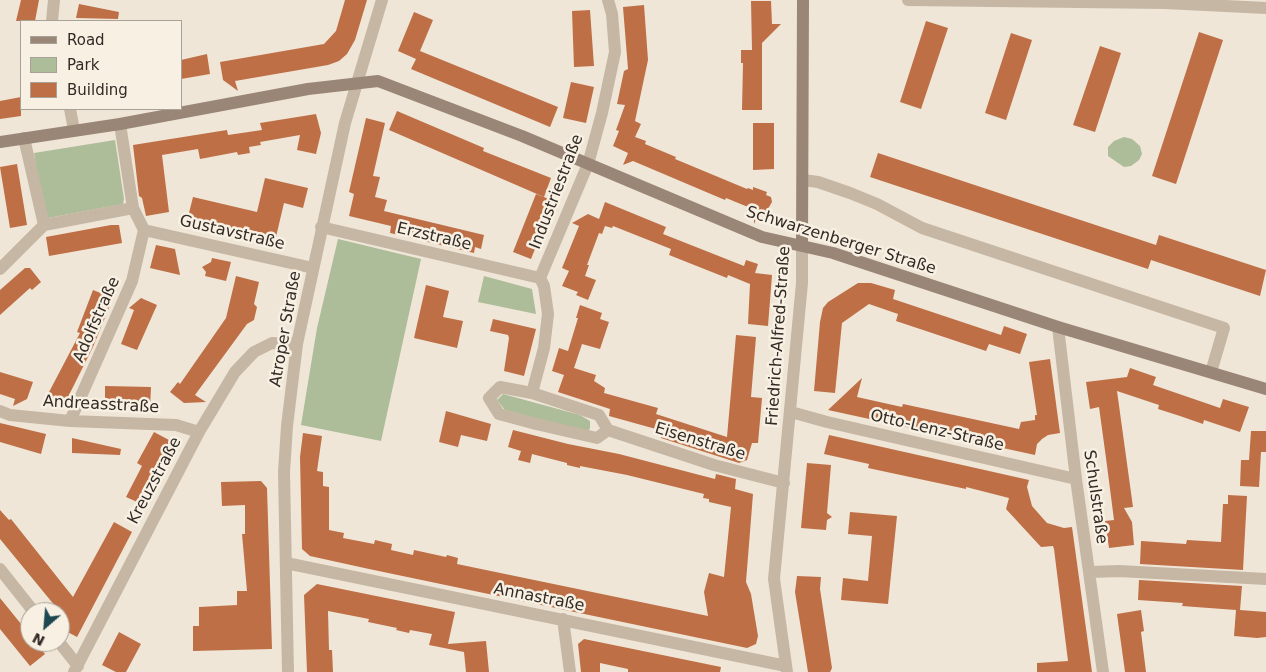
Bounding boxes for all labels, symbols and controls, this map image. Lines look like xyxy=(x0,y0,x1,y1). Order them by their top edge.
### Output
legend xyxy=(20,20,182,110)
text: Road xyxy=(67,31,105,49)
text: Park xyxy=(67,56,99,74)
text: Building xyxy=(67,81,128,99)
street label: Industriestraße xyxy=(526,132,588,252)
street label: Schwarzenberger Straße xyxy=(744,203,938,279)
street label: Gustavstraße xyxy=(178,212,286,254)
street label: Erzstraße xyxy=(395,219,473,255)
street label: Friedrich-Alfred-Straße xyxy=(763,245,795,427)
street label: Atroper Straße xyxy=(266,270,306,388)
street label: Adolfstraße xyxy=(70,274,124,366)
street label: Andreasstraße xyxy=(42,392,160,418)
street label: Otto-Lenz-Straße xyxy=(868,406,1006,456)
street label: Eisenstraße xyxy=(652,419,748,465)
street label: Kreuzstraße xyxy=(124,434,186,528)
street label: Schulstraße xyxy=(1079,449,1111,545)
street label: Annastraße xyxy=(492,580,586,616)
north arrow xyxy=(20,602,70,652)
text: N xyxy=(30,630,47,649)

